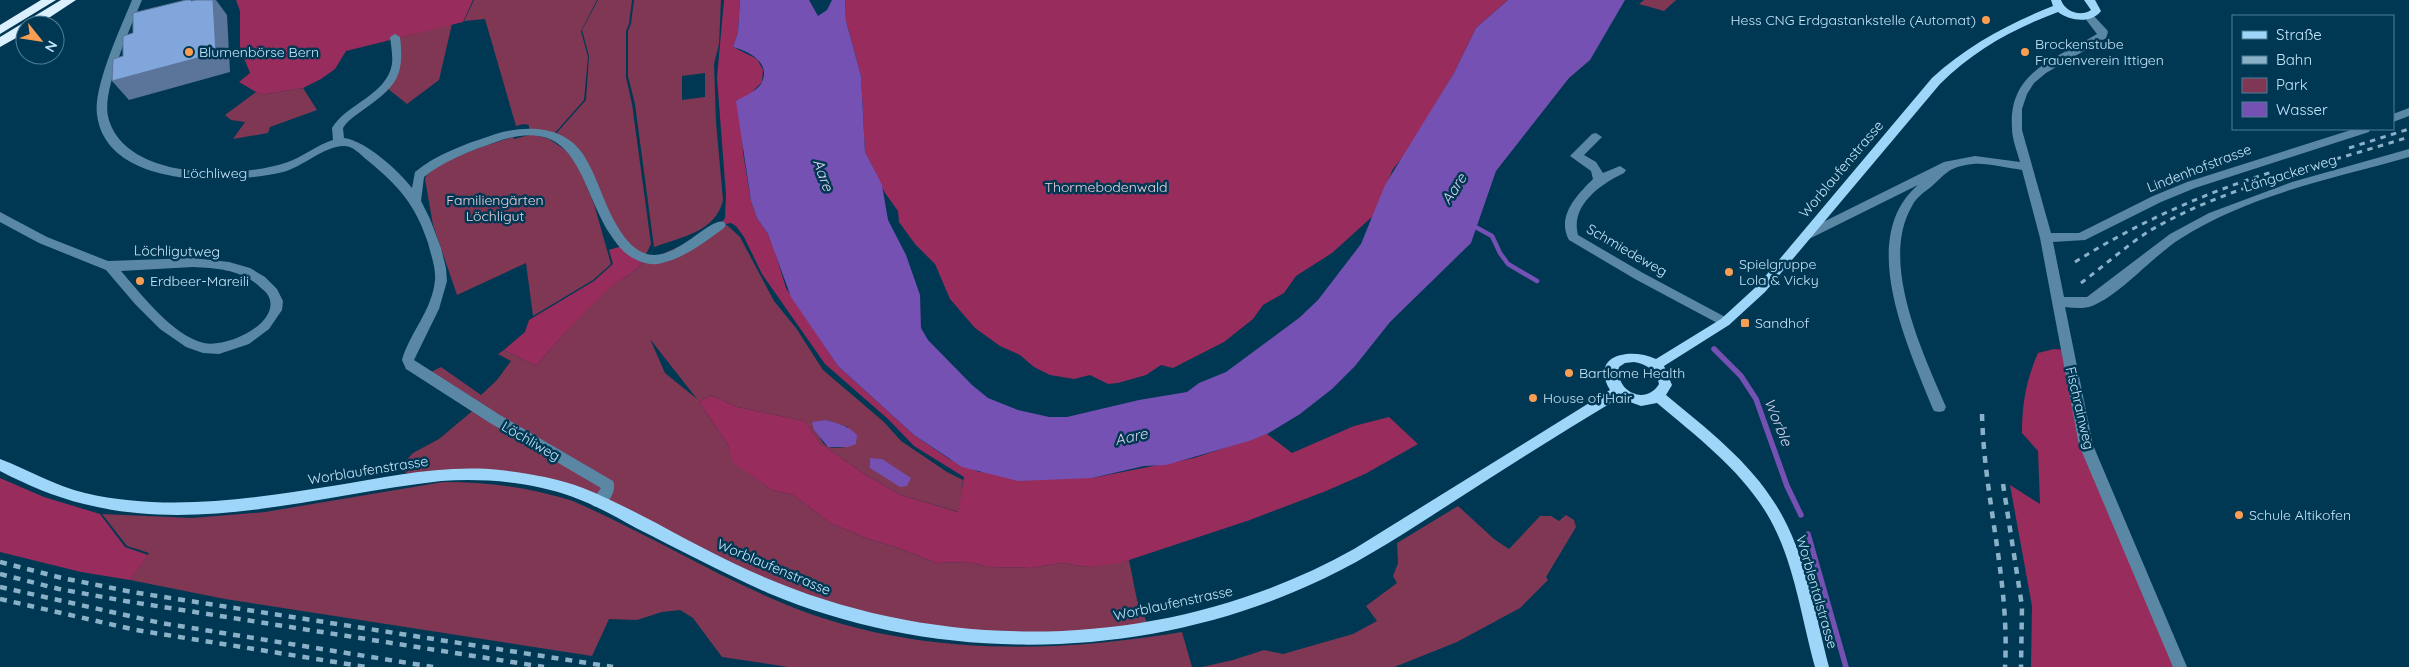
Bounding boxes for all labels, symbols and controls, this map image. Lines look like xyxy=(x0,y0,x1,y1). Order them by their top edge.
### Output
place label: Hess CNG Erdgastankstelle (Automat) xyxy=(1731,11,1976,29)
marker: Hess CNG Erdgastankstelle (Automat) xyxy=(1980,14,1992,26)
north arrow xyxy=(15,15,65,65)
legend xyxy=(2232,15,2394,130)
text: Straße xyxy=(2276,25,2322,44)
place label: Brockenstube Frauenverein Ittigen xyxy=(2035,35,2164,69)
text: N xyxy=(41,38,62,55)
place label: Blumenbörse Bern xyxy=(199,43,319,61)
marker: Blumenbörse Bern xyxy=(183,46,195,58)
marker: Brockenstube Frauenverein Ittigen xyxy=(2019,46,2031,58)
text: Bahn xyxy=(2276,50,2312,69)
text: Park xyxy=(2276,75,2308,94)
text: Wasser xyxy=(2276,100,2328,119)
street label: Worblaufenstrasse xyxy=(1795,117,1887,221)
street label: Lindenhofstrasse xyxy=(2144,140,2254,196)
street label: Längackerweg xyxy=(2241,150,2339,196)
water label: Aare xyxy=(809,156,838,194)
street label: Löchliweg xyxy=(183,164,247,182)
water label: Aare xyxy=(1437,169,1471,208)
park label: Thormebodenwald xyxy=(1045,178,1168,196)
park label: Familiengärten Löchligut xyxy=(446,191,544,225)
street label: Schmiedeweg xyxy=(1583,220,1671,280)
street label: Löchligutweg xyxy=(134,241,220,261)
place label: Spielgruppe Lola & Vicky xyxy=(1739,255,1819,289)
marker: Spielgruppe Lola & Vicky xyxy=(1723,266,1735,278)
place label: Erdbeer-Mareili xyxy=(150,272,249,290)
marker: Erdbeer-Mareili xyxy=(134,275,146,287)
place label: Sandhof xyxy=(1755,314,1809,332)
marker: Sandhof xyxy=(1739,317,1751,329)
place label: Bartlome Health xyxy=(1579,364,1685,382)
street label: Fischrainweg xyxy=(2062,365,2098,451)
marker: Bartlome Health xyxy=(1563,367,1575,379)
place label: House of Hair xyxy=(1543,389,1633,407)
marker: House of Hair xyxy=(1527,392,1539,404)
water label: Worble xyxy=(1760,395,1797,449)
street label: Löchliweg xyxy=(499,417,563,465)
water label: Aare xyxy=(1113,423,1150,449)
street label: Worblaufenstrasse xyxy=(306,452,430,488)
place label: Schule Altikofen xyxy=(2249,506,2351,524)
marker: Schule Altikofen xyxy=(2233,509,2245,521)
street label: Worblentalstrasse xyxy=(1792,533,1842,651)
street label: Worblaufenstrasse xyxy=(714,535,834,599)
street label: Worblaufenstrasse xyxy=(1112,582,1234,624)

